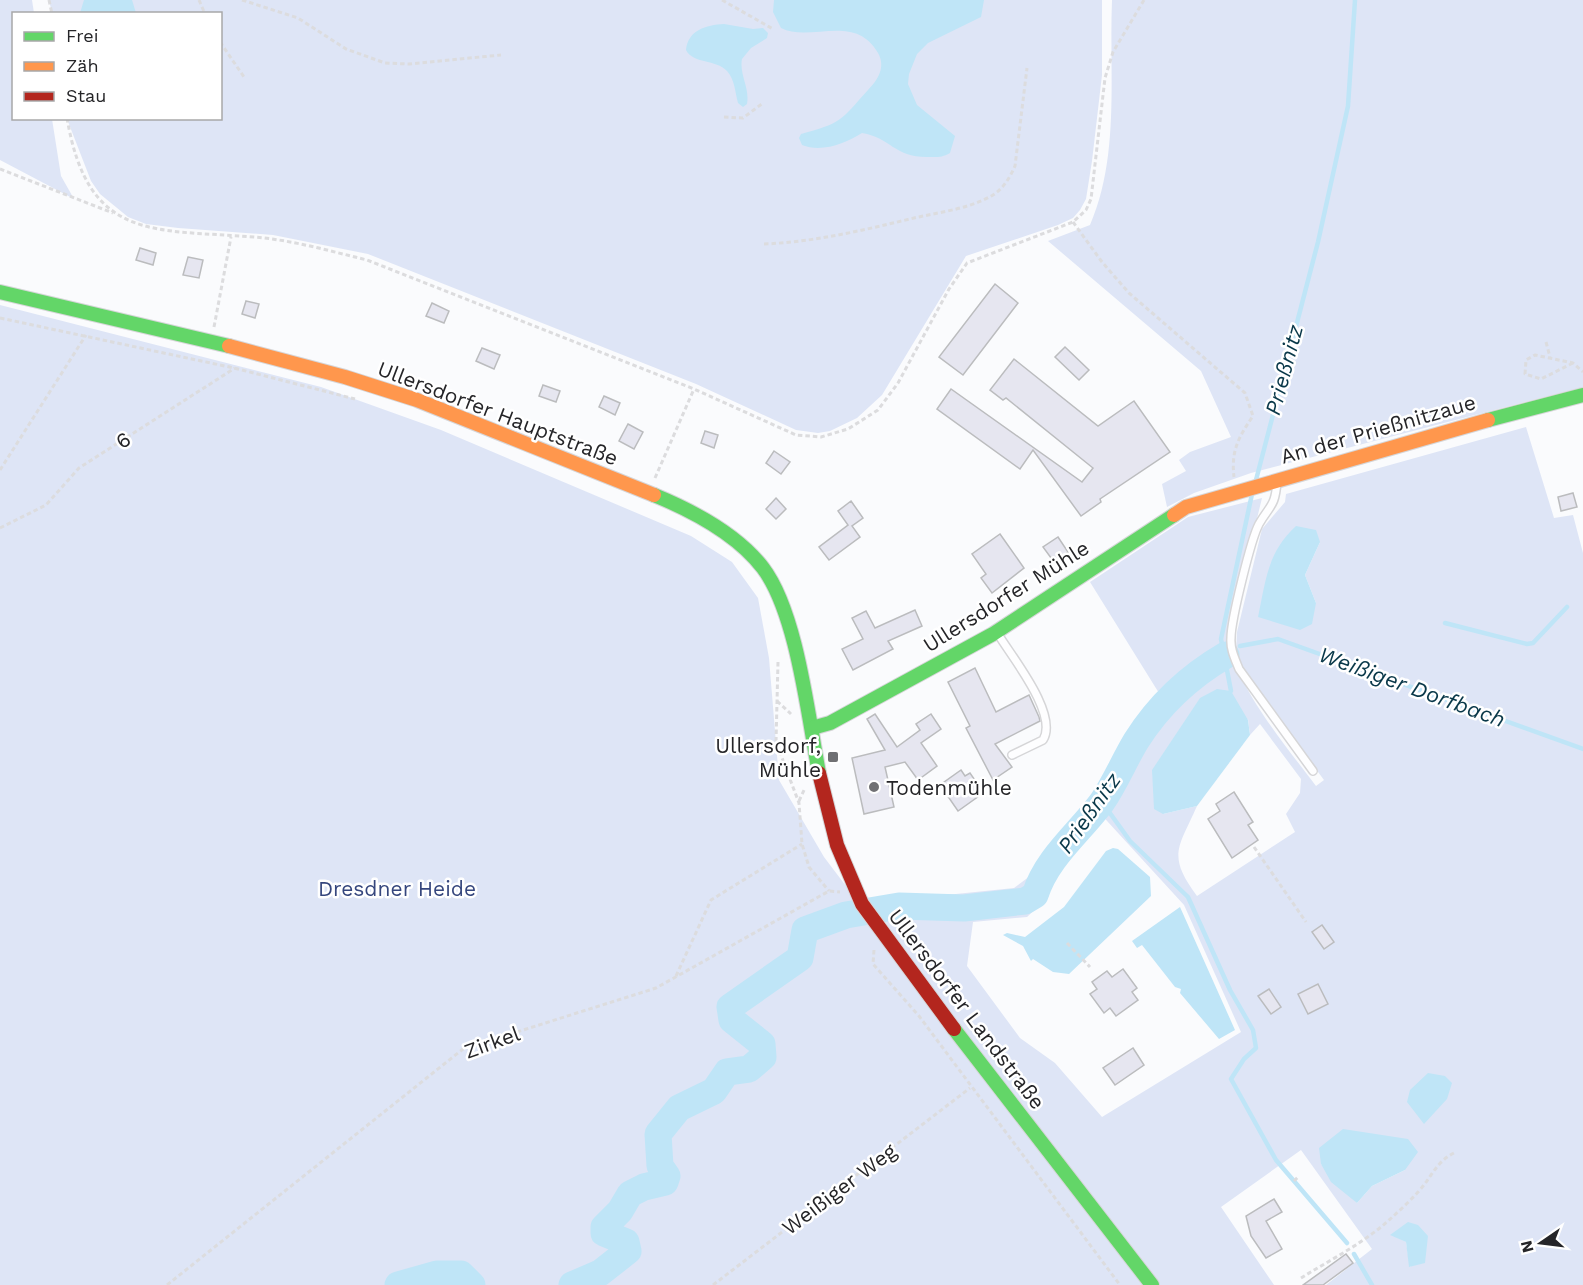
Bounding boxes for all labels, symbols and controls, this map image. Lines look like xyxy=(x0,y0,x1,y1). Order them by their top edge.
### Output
legend xyxy=(12,12,222,120)
text: Frei xyxy=(66,25,98,46)
text: Zäh xyxy=(66,55,99,76)
text: Stau xyxy=(66,85,106,106)
water label: Prießnitz xyxy=(1260,321,1308,418)
street label: Ullersdorfer Hauptstraße xyxy=(374,356,622,470)
street label: An der Prießnitzaue xyxy=(1277,389,1479,469)
street label: 6 xyxy=(111,426,135,454)
street label: Ullersdorfer Mühle xyxy=(918,535,1094,657)
water label: Weißiger Dorfbach xyxy=(1315,642,1509,732)
place label: Ullersdorf, Mühle xyxy=(715,733,821,782)
marker: Ullersdorf, Mühle xyxy=(826,750,840,764)
water label: Prießnitz xyxy=(1052,767,1126,858)
place label: Todenmühle xyxy=(886,775,1012,800)
marker: Todenmühle xyxy=(867,780,881,794)
park label: Dresdner Heide xyxy=(318,876,476,901)
street label: Ullersdorfer Landstraße xyxy=(884,904,1050,1114)
street label: Zirkel xyxy=(461,1020,524,1064)
street label: Weißiger Weg xyxy=(777,1137,902,1240)
north arrow xyxy=(1511,1213,1571,1273)
text: N xyxy=(1516,1238,1538,1255)

